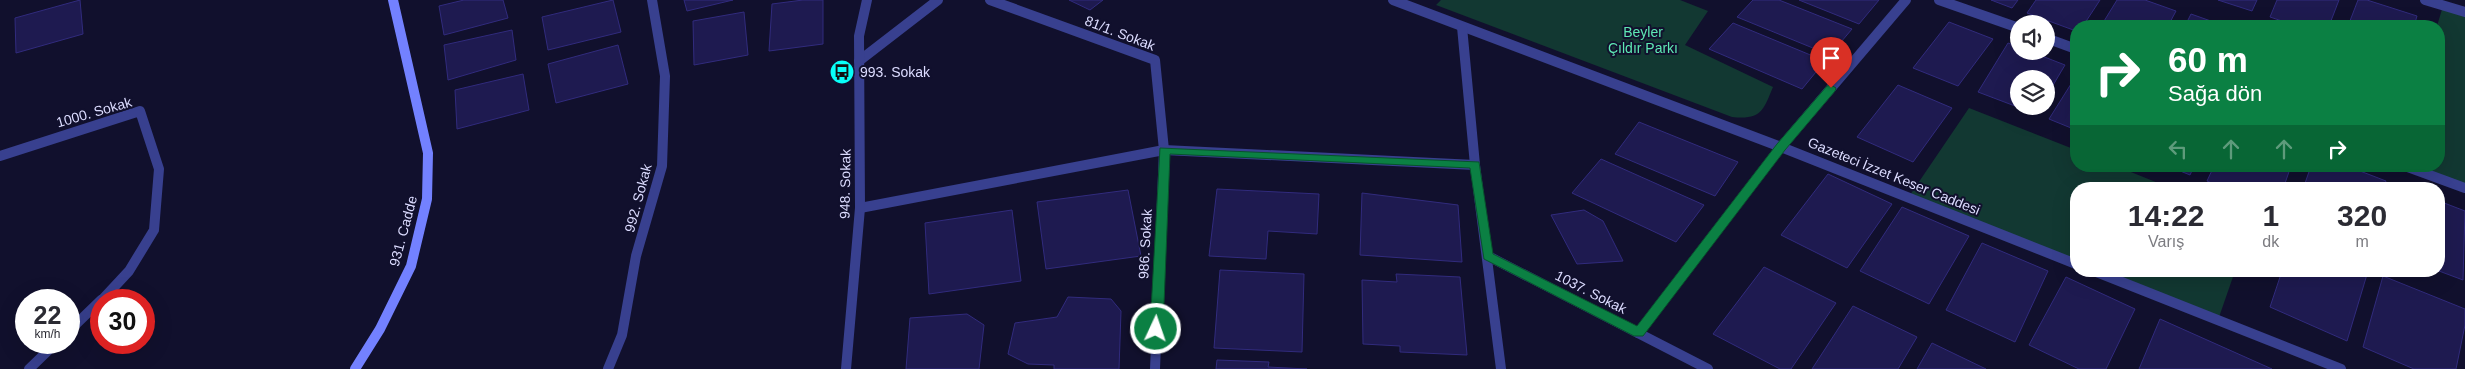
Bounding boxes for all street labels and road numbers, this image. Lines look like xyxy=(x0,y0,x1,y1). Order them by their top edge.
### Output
street label: 81/1. Sokak xyxy=(1083,12,1158,54)
street label: 1000. Sokak xyxy=(54,93,135,130)
street label: Gazeteci İzzet Keser Caddesi xyxy=(1806,133,1983,218)
street label: 948. Sokak xyxy=(836,148,854,219)
street label: 992. Sokak xyxy=(621,161,655,234)
street label: 931. Cadde xyxy=(386,194,420,268)
street label: 986. Sokak xyxy=(1135,208,1155,279)
street label: 1037. Sokak xyxy=(1553,267,1630,317)

